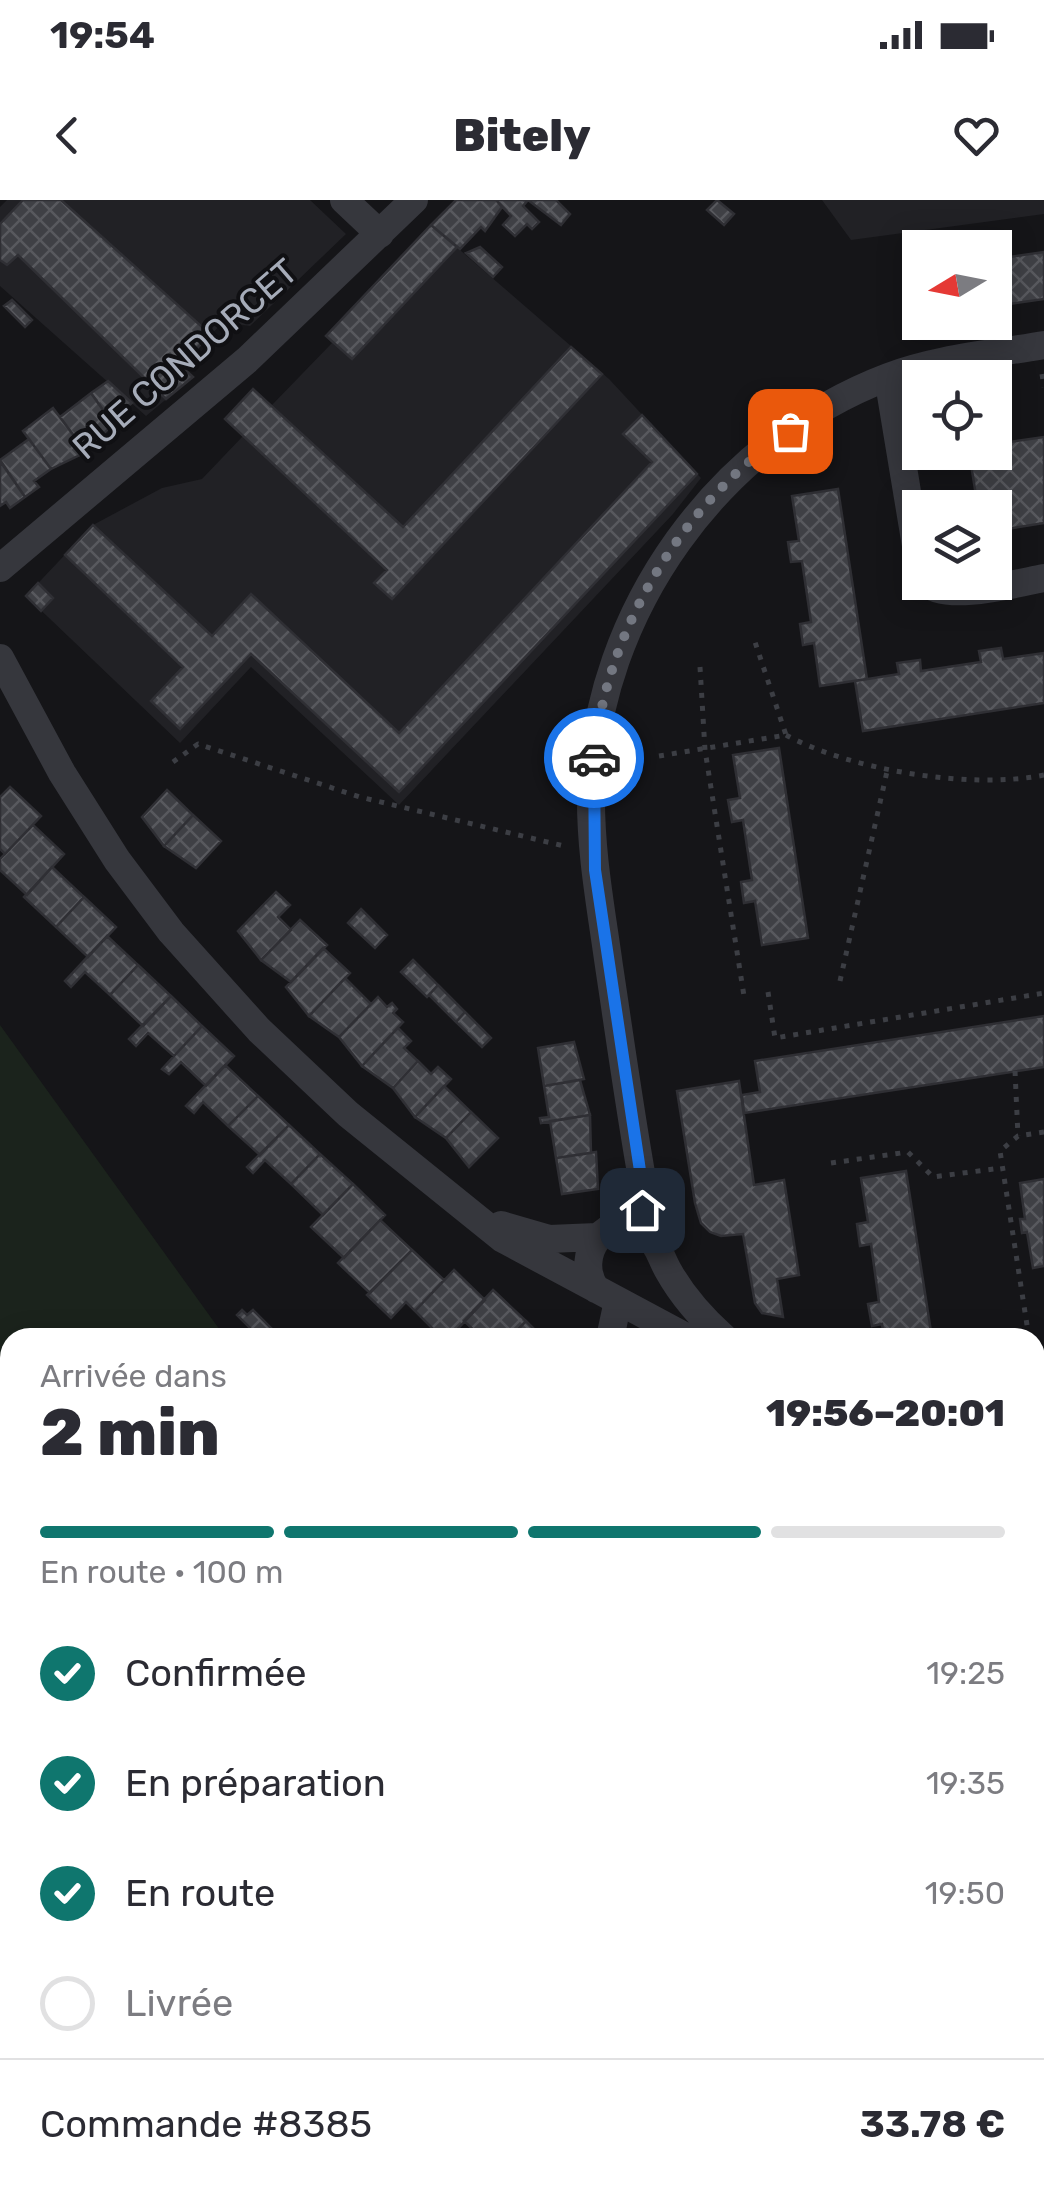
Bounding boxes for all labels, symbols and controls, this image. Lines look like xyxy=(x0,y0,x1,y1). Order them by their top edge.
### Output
text: 19:54 xyxy=(50,12,155,58)
icon: back xyxy=(40,108,95,163)
icon: heart xyxy=(949,108,1004,163)
text: Bitely xyxy=(453,109,591,162)
north arrow xyxy=(902,230,1012,340)
map controls xyxy=(902,230,1012,600)
street label: RUE CONDORCET xyxy=(64,250,306,468)
button: locate xyxy=(902,360,1012,470)
pin xyxy=(748,389,833,474)
icon: bag xyxy=(763,404,818,459)
button: layers xyxy=(902,490,1012,600)
courier xyxy=(544,708,644,808)
icon: car xyxy=(567,731,622,786)
pin xyxy=(600,1168,685,1253)
icon: home xyxy=(615,1183,670,1238)
text: Arrivée dans xyxy=(40,1357,227,1395)
text: 19:56–20:01 xyxy=(766,1390,1005,1436)
text: 2 min xyxy=(40,1394,220,1471)
text: En route · 100 m xyxy=(40,1553,283,1591)
icon: check xyxy=(40,1646,95,1701)
text: Confirmée xyxy=(125,1650,307,1696)
text: 19:25 xyxy=(926,1654,1005,1692)
icon: check xyxy=(40,1756,95,1811)
text: En préparation xyxy=(125,1760,386,1806)
text: 19:35 xyxy=(926,1764,1005,1802)
icon: check xyxy=(40,1866,95,1921)
text: En route xyxy=(125,1870,275,1916)
text: 19:50 xyxy=(925,1874,1005,1912)
text: Livrée xyxy=(125,1980,233,2026)
text: Commande #8385 xyxy=(40,2101,372,2147)
text: 33.78 € xyxy=(860,2101,1005,2147)

